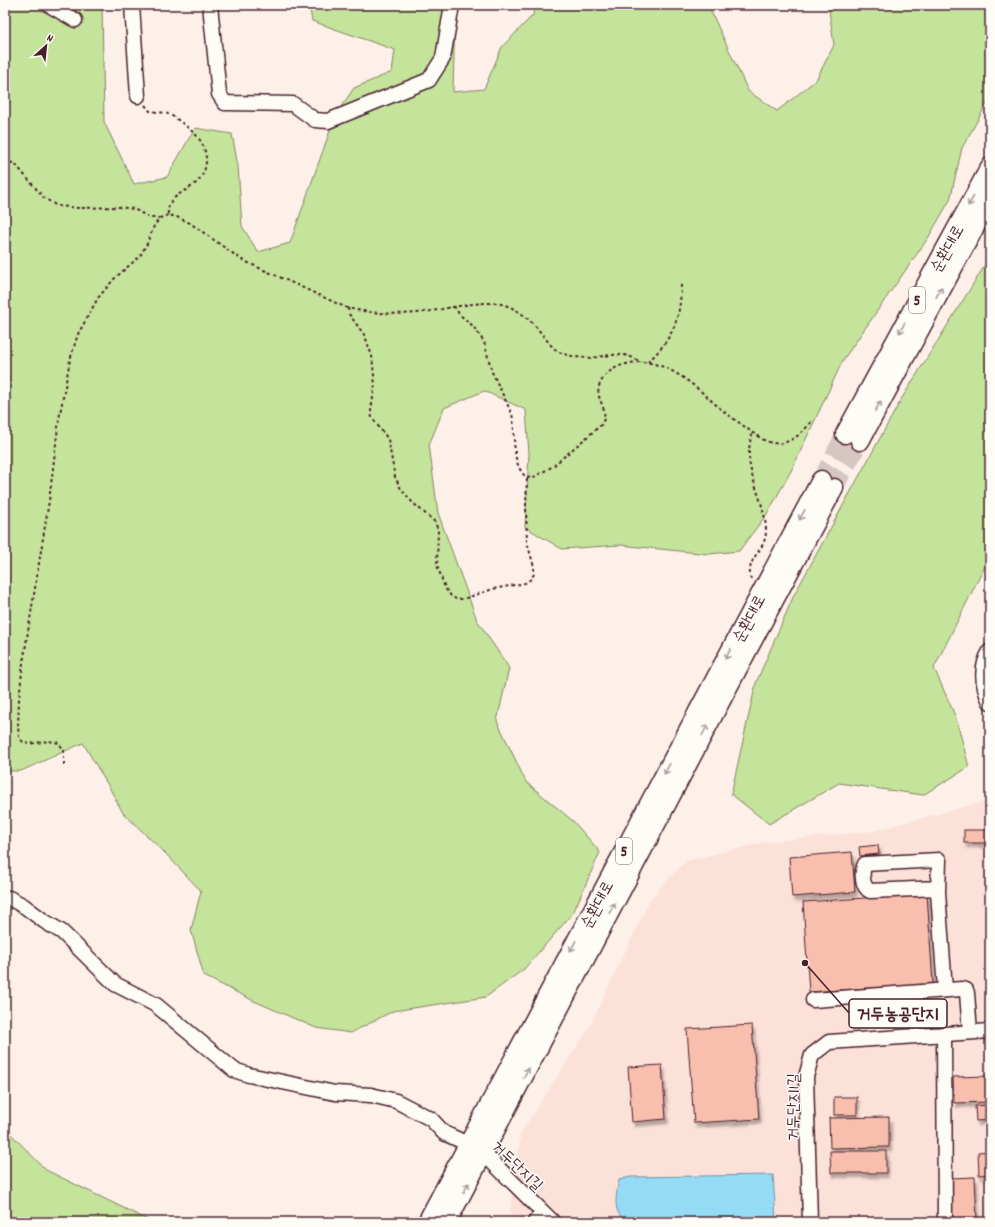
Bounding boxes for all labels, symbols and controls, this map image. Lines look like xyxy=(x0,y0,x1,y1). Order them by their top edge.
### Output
north arrow xyxy=(26,26,66,66)
text: N xyxy=(44,31,56,47)
one-way arrow xyxy=(967,195,975,207)
street label: 순환대로 xyxy=(926,221,971,277)
one-way arrow xyxy=(936,286,944,298)
road number: 5 xyxy=(909,287,925,313)
one-way arrow xyxy=(898,322,906,334)
one-way arrow xyxy=(875,400,882,412)
one-way arrow xyxy=(798,508,806,520)
street label: 순환대로 xyxy=(728,591,772,647)
one-way arrow xyxy=(724,648,732,660)
one-way arrow xyxy=(702,725,709,737)
one-way arrow xyxy=(663,763,671,775)
road number: 5 xyxy=(616,838,632,864)
street label: 순환대로 xyxy=(576,877,620,933)
one-way arrow xyxy=(609,902,616,914)
one-way arrow xyxy=(569,939,577,951)
callout: 거두농공단지 xyxy=(849,999,947,1028)
text: 거두농공단지 xyxy=(857,1004,939,1028)
one-way arrow xyxy=(523,1067,530,1079)
street label: 거두단지1길 xyxy=(782,1073,807,1141)
street label: 거두단지길 xyxy=(485,1136,547,1198)
one-way arrow xyxy=(462,1182,470,1194)

